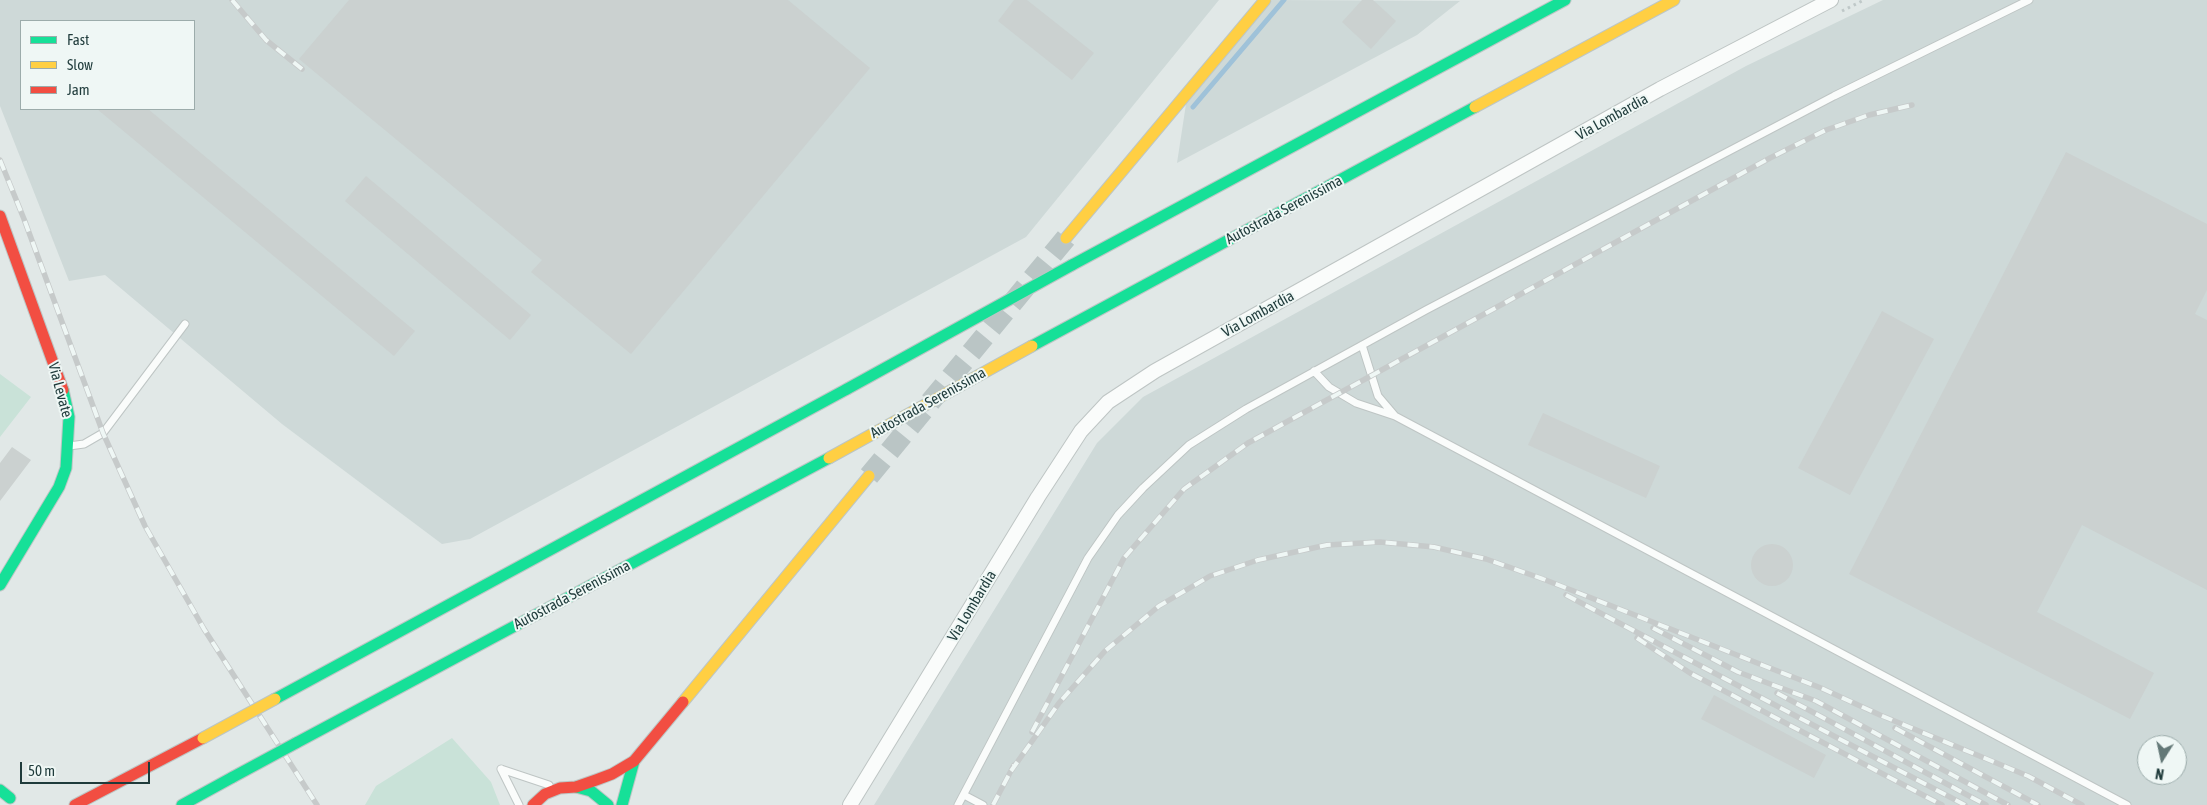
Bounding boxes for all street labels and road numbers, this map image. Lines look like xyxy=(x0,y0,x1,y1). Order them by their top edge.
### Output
street label: Via Lombardia xyxy=(1573,90,1651,144)
street label: Autostrada Serenissima xyxy=(1223,172,1345,248)
street label: Via Lombardia xyxy=(1219,287,1297,341)
street label: Via Levate xyxy=(44,360,76,420)
street label: Autostrada Serenissima xyxy=(867,364,989,442)
street label: Autostrada Serenissima xyxy=(511,557,633,633)
street label: Via Lombardia xyxy=(944,567,1000,645)

